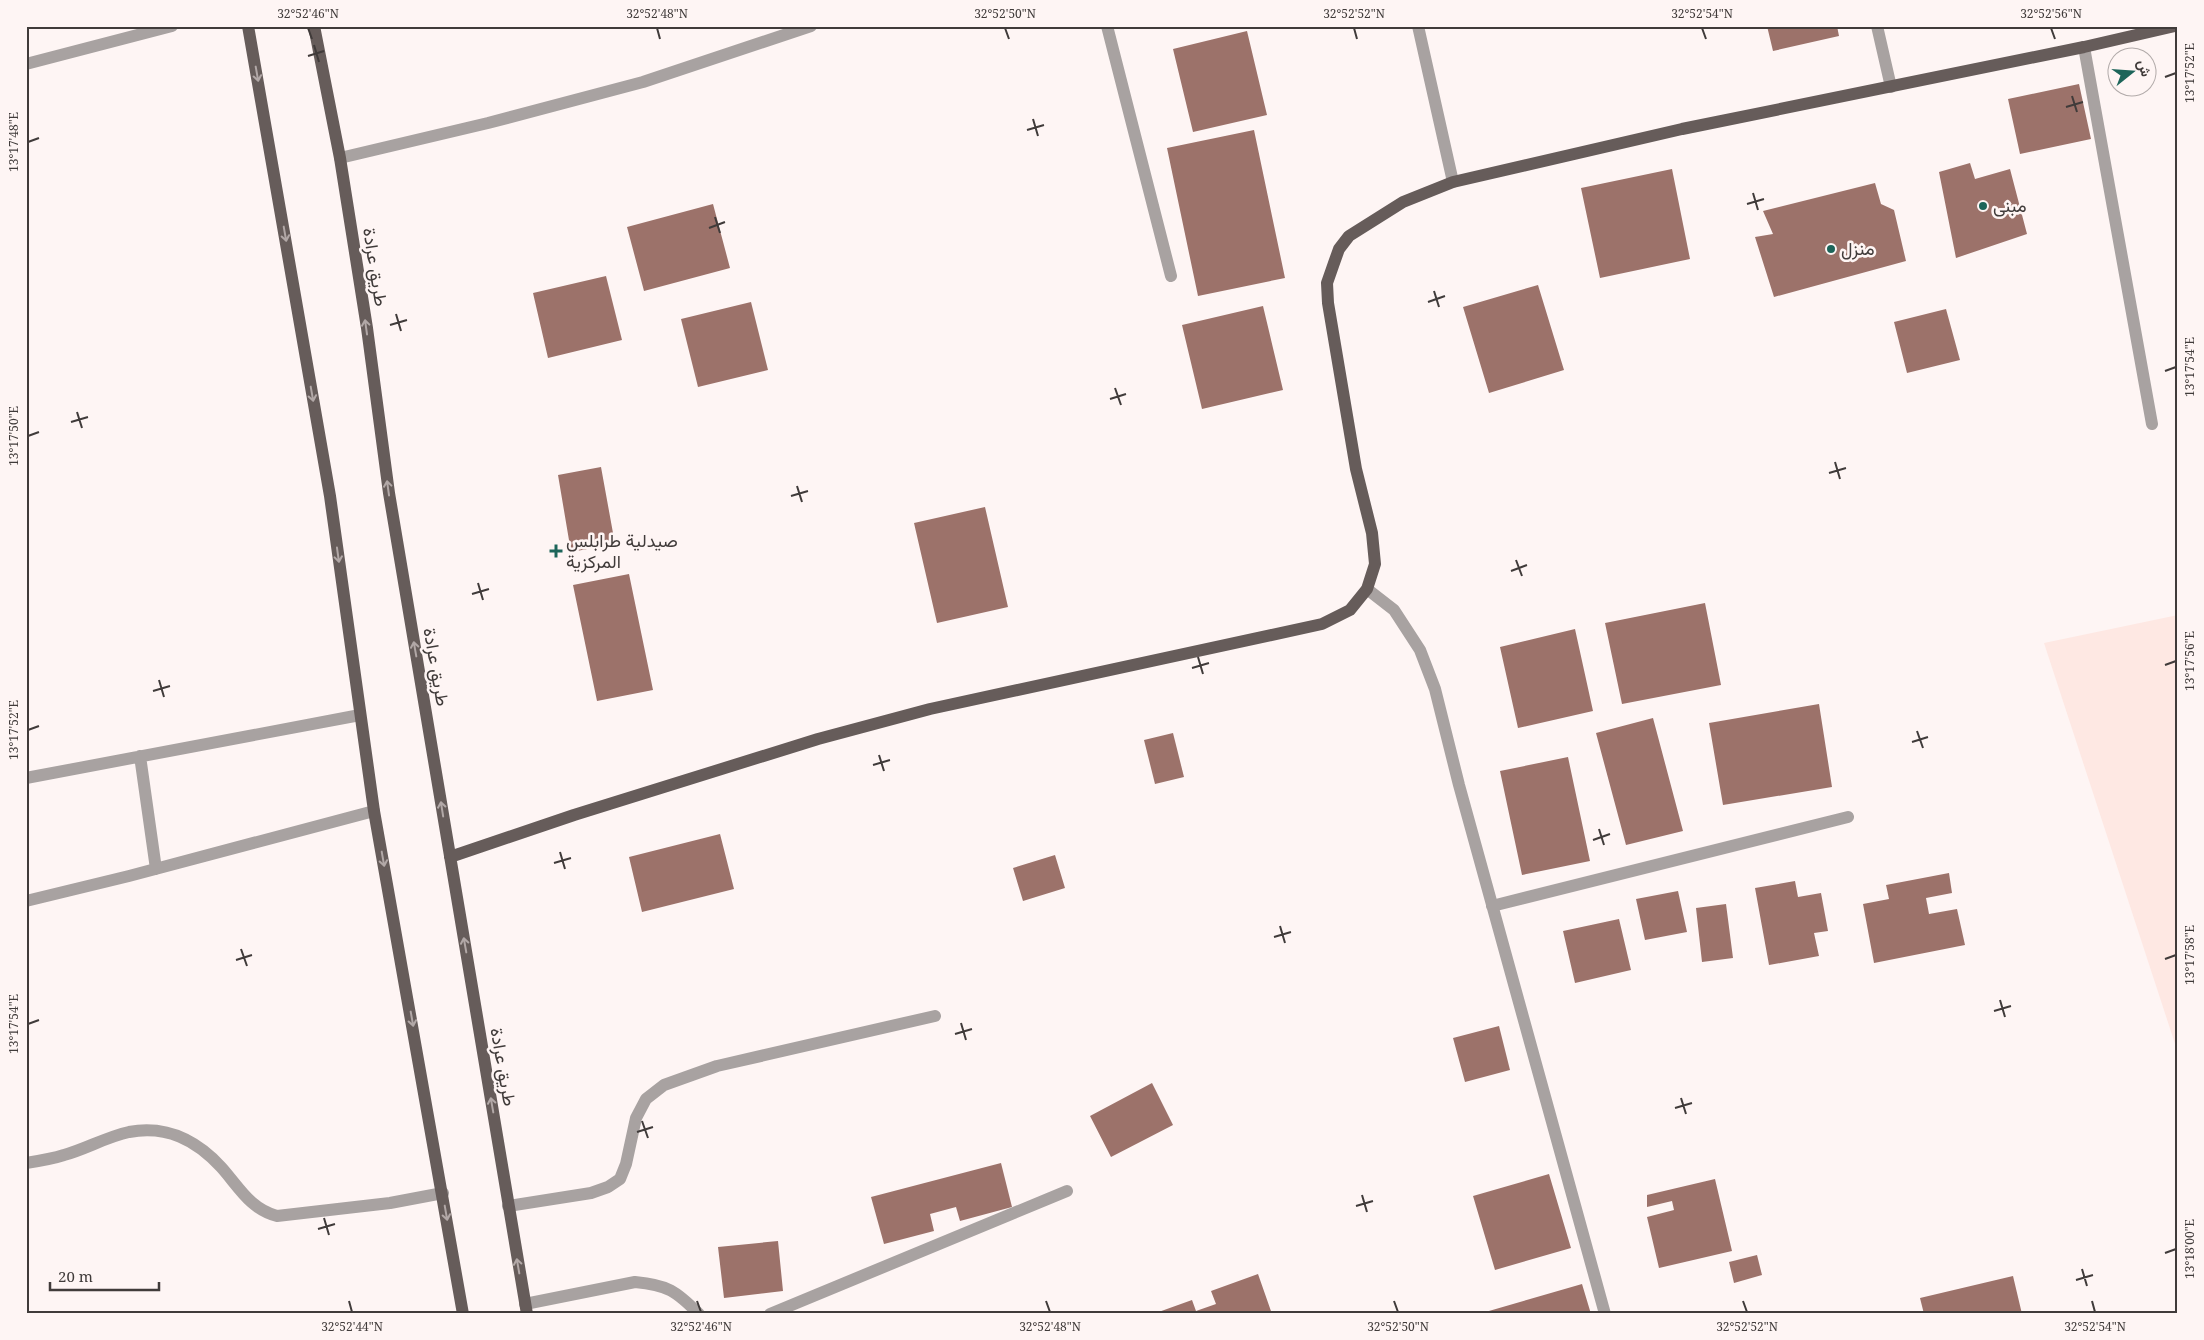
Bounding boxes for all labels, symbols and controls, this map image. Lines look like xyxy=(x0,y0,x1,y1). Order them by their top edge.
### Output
text: 32°52'46"N xyxy=(277,5,339,22)
text: 32°52'48"N xyxy=(626,5,688,22)
text: 32°52'50"N xyxy=(974,5,1036,22)
text: 32°52'52"N xyxy=(1323,5,1385,22)
text: 32°52'54"N xyxy=(1671,5,1733,22)
text: 32°52'56"N xyxy=(2020,5,2082,22)
text: 13°17'52"E xyxy=(2181,43,2198,103)
north arrow xyxy=(2106,48,2156,98)
text: ش xyxy=(2133,57,2157,79)
one-way arrow xyxy=(252,66,262,82)
text: 13°17'48"E xyxy=(5,112,22,172)
place label: مبنى xyxy=(1993,193,2027,217)
marker: مبنى xyxy=(1977,200,1989,212)
one-way arrow xyxy=(280,226,290,242)
street label: طريق عرادة xyxy=(358,226,394,308)
place label: منزل xyxy=(1841,236,1875,260)
marker: منزل xyxy=(1825,243,1837,255)
one-way arrow xyxy=(361,320,371,336)
text: 13°17'54"E xyxy=(2181,337,2198,397)
one-way arrow xyxy=(308,386,318,402)
text: 13°17'50"E xyxy=(5,406,22,466)
one-way arrow xyxy=(383,481,393,497)
place label: صيدلية طرابلس المركزية xyxy=(566,528,678,573)
marker: صيدلية طرابلس المركزية xyxy=(550,545,562,557)
one-way arrow xyxy=(333,547,343,563)
street label: طريق عرادة xyxy=(418,626,456,708)
text: 13°17'56"E xyxy=(2181,631,2198,691)
one-way arrow xyxy=(410,641,420,657)
text: 13°17'52"E xyxy=(5,700,22,760)
one-way arrow xyxy=(437,801,447,817)
one-way arrow xyxy=(379,850,388,866)
text: 13°17'58"E xyxy=(2181,925,2198,985)
one-way arrow xyxy=(459,938,469,954)
text: 13°17'54"E xyxy=(5,994,22,1054)
one-way arrow xyxy=(408,1010,417,1026)
street label: طريق عرادة xyxy=(485,1026,523,1108)
one-way arrow xyxy=(486,1098,496,1114)
one-way arrow xyxy=(442,1205,452,1221)
text: 13°18'00"E xyxy=(2181,1219,2198,1279)
one-way arrow xyxy=(513,1258,523,1274)
scale bar xyxy=(50,1260,159,1292)
text: 20 m xyxy=(58,1266,93,1286)
text: 32°52'44"N xyxy=(321,1318,383,1335)
text: 32°52'46"N xyxy=(670,1318,732,1335)
text: 32°52'48"N xyxy=(1019,1318,1081,1335)
text: 32°52'50"N xyxy=(1367,1318,1429,1335)
text: 32°52'52"N xyxy=(1716,1318,1778,1335)
text: 32°52'54"N xyxy=(2064,1318,2126,1335)

